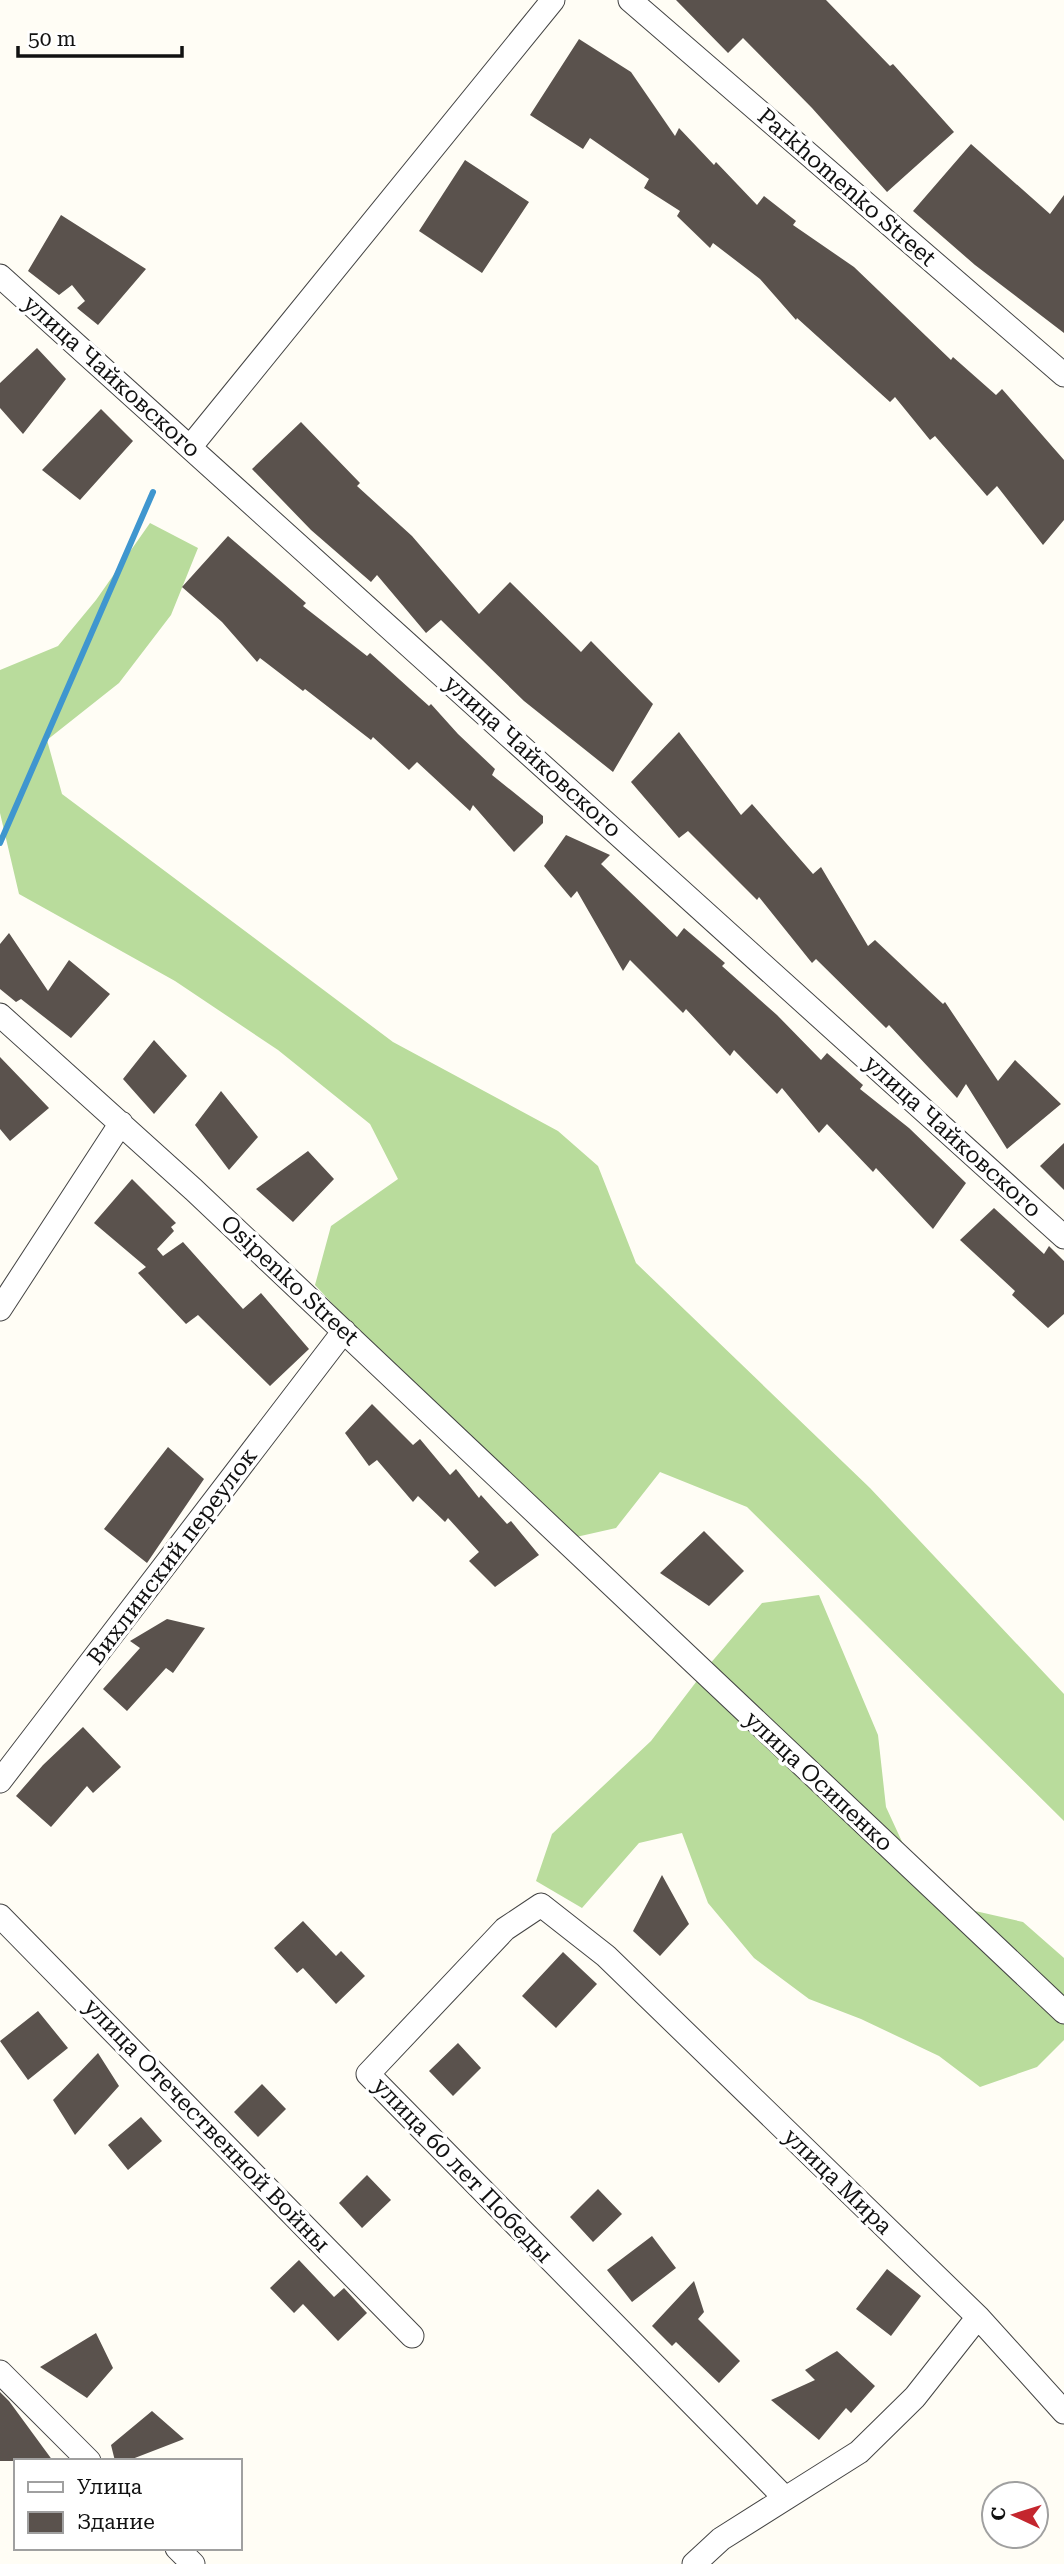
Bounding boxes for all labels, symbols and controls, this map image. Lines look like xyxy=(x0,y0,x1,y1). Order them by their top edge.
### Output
scale bar xyxy=(18,14,182,58)
text: 50 m xyxy=(28,27,76,51)
street label: Parkhomenko Street xyxy=(752,103,941,272)
street label: улица Чайковского xyxy=(17,290,206,463)
street label: улица Чайковского xyxy=(438,670,627,843)
street label: улица Чайковского xyxy=(858,1050,1047,1223)
street label: Osipenko Street xyxy=(215,1210,364,1351)
street label: Вихлинский переулок xyxy=(82,1442,263,1670)
street label: улица Осипенко xyxy=(739,1706,898,1857)
street label: улица Отечественной Войны xyxy=(78,1993,335,2258)
street label: улица 60 лет Победы xyxy=(367,2072,558,2268)
street label: улица Мира xyxy=(778,2123,898,2240)
legend xyxy=(14,2459,242,2550)
text: Улица xyxy=(77,2475,143,2499)
north arrow xyxy=(980,2480,1050,2550)
text: С xyxy=(987,2506,1010,2521)
text: Здание xyxy=(77,2510,155,2534)

